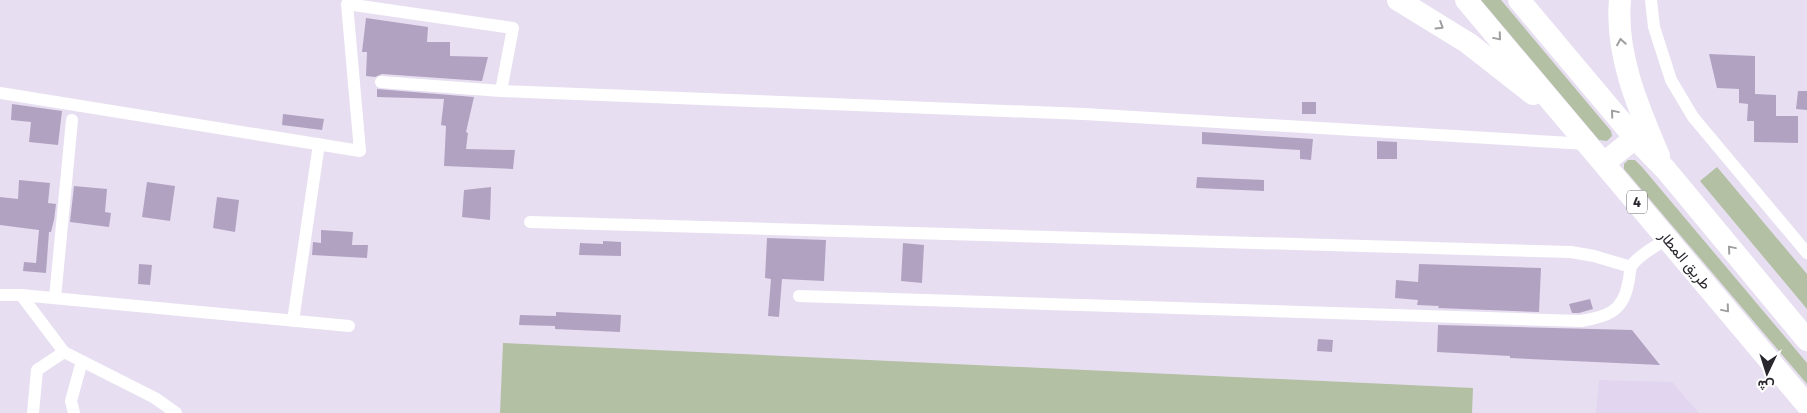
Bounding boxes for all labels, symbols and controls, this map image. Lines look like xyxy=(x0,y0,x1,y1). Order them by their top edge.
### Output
one-way arrow xyxy=(1434,19,1443,29)
one-way arrow xyxy=(1492,32,1501,41)
one-way arrow xyxy=(1617,37,1627,46)
one-way arrow xyxy=(1610,109,1619,118)
road number: 4 xyxy=(1627,190,1647,213)
street label: طريق المطار xyxy=(1654,226,1715,294)
one-way arrow xyxy=(1729,246,1737,255)
one-way arrow xyxy=(1720,303,1729,312)
north arrow xyxy=(1742,348,1792,398)
text: ش xyxy=(1757,376,1775,395)

